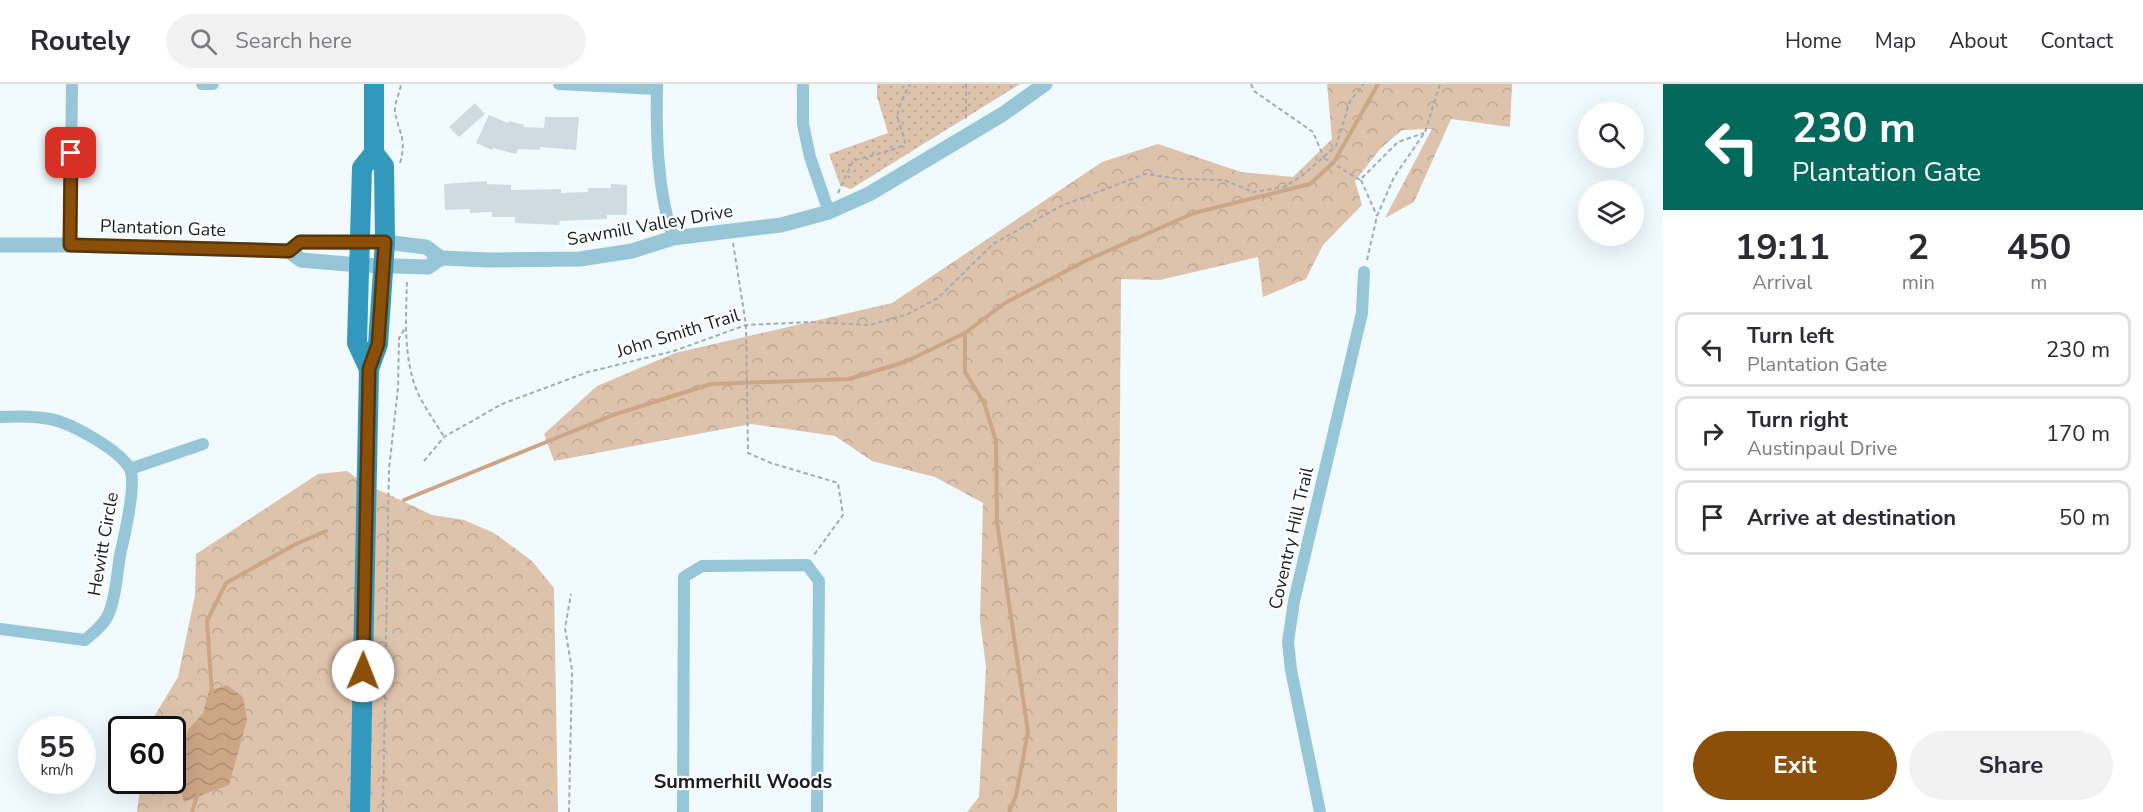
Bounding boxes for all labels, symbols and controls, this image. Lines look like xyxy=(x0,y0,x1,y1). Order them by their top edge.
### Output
search box xyxy=(166,14,586,68)
text: Routely xyxy=(30,22,130,60)
icon: search xyxy=(187,25,220,58)
text: Search here xyxy=(235,26,352,56)
text: Home xyxy=(1785,27,1842,55)
text: Map xyxy=(1875,27,1916,55)
text: About xyxy=(1949,27,2007,55)
text: Contact xyxy=(2040,27,2113,55)
text: 230 m xyxy=(1792,100,1916,157)
map controls xyxy=(1578,102,1644,246)
button: search xyxy=(1578,102,1644,168)
icon: left xyxy=(1693,108,1771,186)
pin xyxy=(45,127,96,178)
icon: arrive xyxy=(54,136,87,169)
text: Plantation Gate xyxy=(1792,154,1981,191)
button: layers xyxy=(1578,180,1644,246)
street label: Sawmill Valley Drive xyxy=(565,199,735,251)
street label: Plantation Gate xyxy=(100,214,226,242)
text: 19:11 xyxy=(1735,223,1830,272)
text: 2 xyxy=(1907,223,1929,272)
text: 450 xyxy=(2006,223,2071,272)
text: Arrival xyxy=(1752,269,1812,296)
text: min xyxy=(1902,269,1935,296)
text: m xyxy=(2030,269,2047,296)
street label: John Smith Trail xyxy=(613,303,743,363)
text: Turn left xyxy=(1747,321,1834,351)
icon: left xyxy=(1696,333,1729,366)
text: 230 m xyxy=(2046,335,2110,365)
text: Plantation Gate xyxy=(1747,351,1887,378)
text: Turn right xyxy=(1747,405,1848,435)
icon: right xyxy=(1696,417,1729,450)
text: 170 m xyxy=(2046,419,2110,449)
text: Austinpaul Drive xyxy=(1747,435,1897,462)
street label: Coventry Hill Trail xyxy=(1263,464,1319,612)
street label: Hewitt Circle xyxy=(82,490,124,598)
icon: arrive xyxy=(1696,501,1729,534)
text: Arrive at destination xyxy=(1747,503,1956,533)
text: 50 m xyxy=(2059,503,2110,533)
position arrow xyxy=(331,639,395,703)
speed limit sign: 60 xyxy=(108,716,186,794)
text: 55 xyxy=(39,727,75,768)
button: Exit xyxy=(1693,731,1897,800)
button: Share xyxy=(1909,731,2113,800)
text: km/h xyxy=(40,760,74,780)
district label: Summerhill Woods xyxy=(654,768,833,795)

